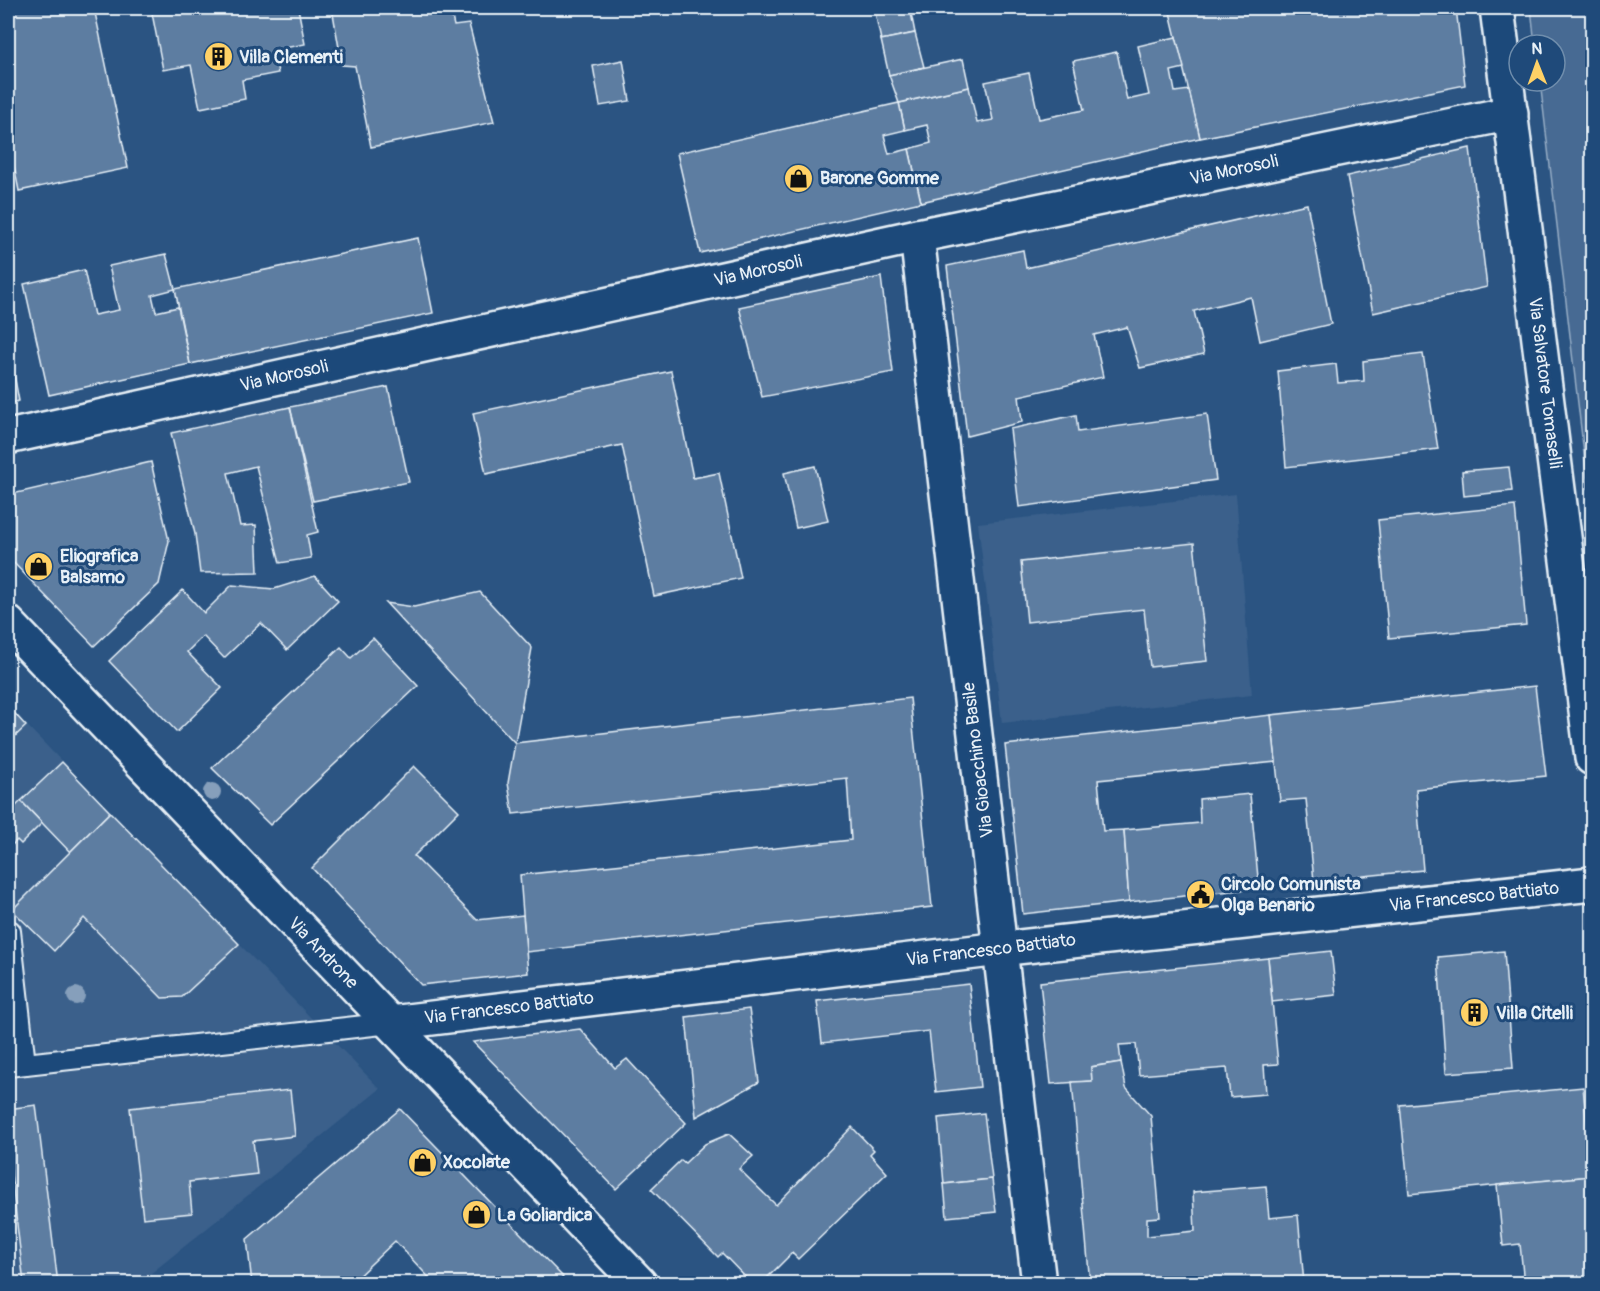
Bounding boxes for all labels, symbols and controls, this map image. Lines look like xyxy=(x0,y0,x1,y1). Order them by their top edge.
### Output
north arrow xyxy=(1507,33,1567,93)
text: N xyxy=(1531,39,1543,59)
building icon: Villa Clementi xyxy=(202,41,234,73)
place label: Villa Clementi xyxy=(239,46,343,69)
street label: Via Morosoli xyxy=(1188,149,1280,191)
shop icon: Barone Gomme xyxy=(783,162,815,194)
place label: Barone Gomme xyxy=(820,167,940,190)
street label: Via Morosoli xyxy=(712,250,804,292)
street label: Via Salvatore Tomaselli xyxy=(1523,296,1567,470)
street label: Via Morosoli xyxy=(238,355,330,397)
place label: Eliografica Balsamo xyxy=(60,545,139,589)
shop icon: Eliografica Balsamo xyxy=(23,550,55,582)
street label: Via Gioacchino Basile xyxy=(957,681,999,839)
place label: Circolo Comunista Olga Benario xyxy=(1221,873,1361,917)
street label: Via Francesco Battiato xyxy=(1388,877,1560,917)
public building icon: Circolo Comunista Olga Benario xyxy=(1184,878,1216,910)
street label: Via Androne xyxy=(283,912,363,994)
street label: Via Francesco Battiato xyxy=(905,928,1077,972)
street label: Via Francesco Battiato xyxy=(423,986,595,1030)
building icon: Villa Citelli xyxy=(1459,997,1491,1029)
place label: Villa Citelli xyxy=(1496,1002,1573,1025)
shop icon: Xocolate xyxy=(406,1146,438,1178)
place label: Xocolate xyxy=(443,1151,511,1174)
shop icon: La Goliardica xyxy=(460,1199,492,1231)
place label: La Goliardica xyxy=(497,1204,593,1227)

